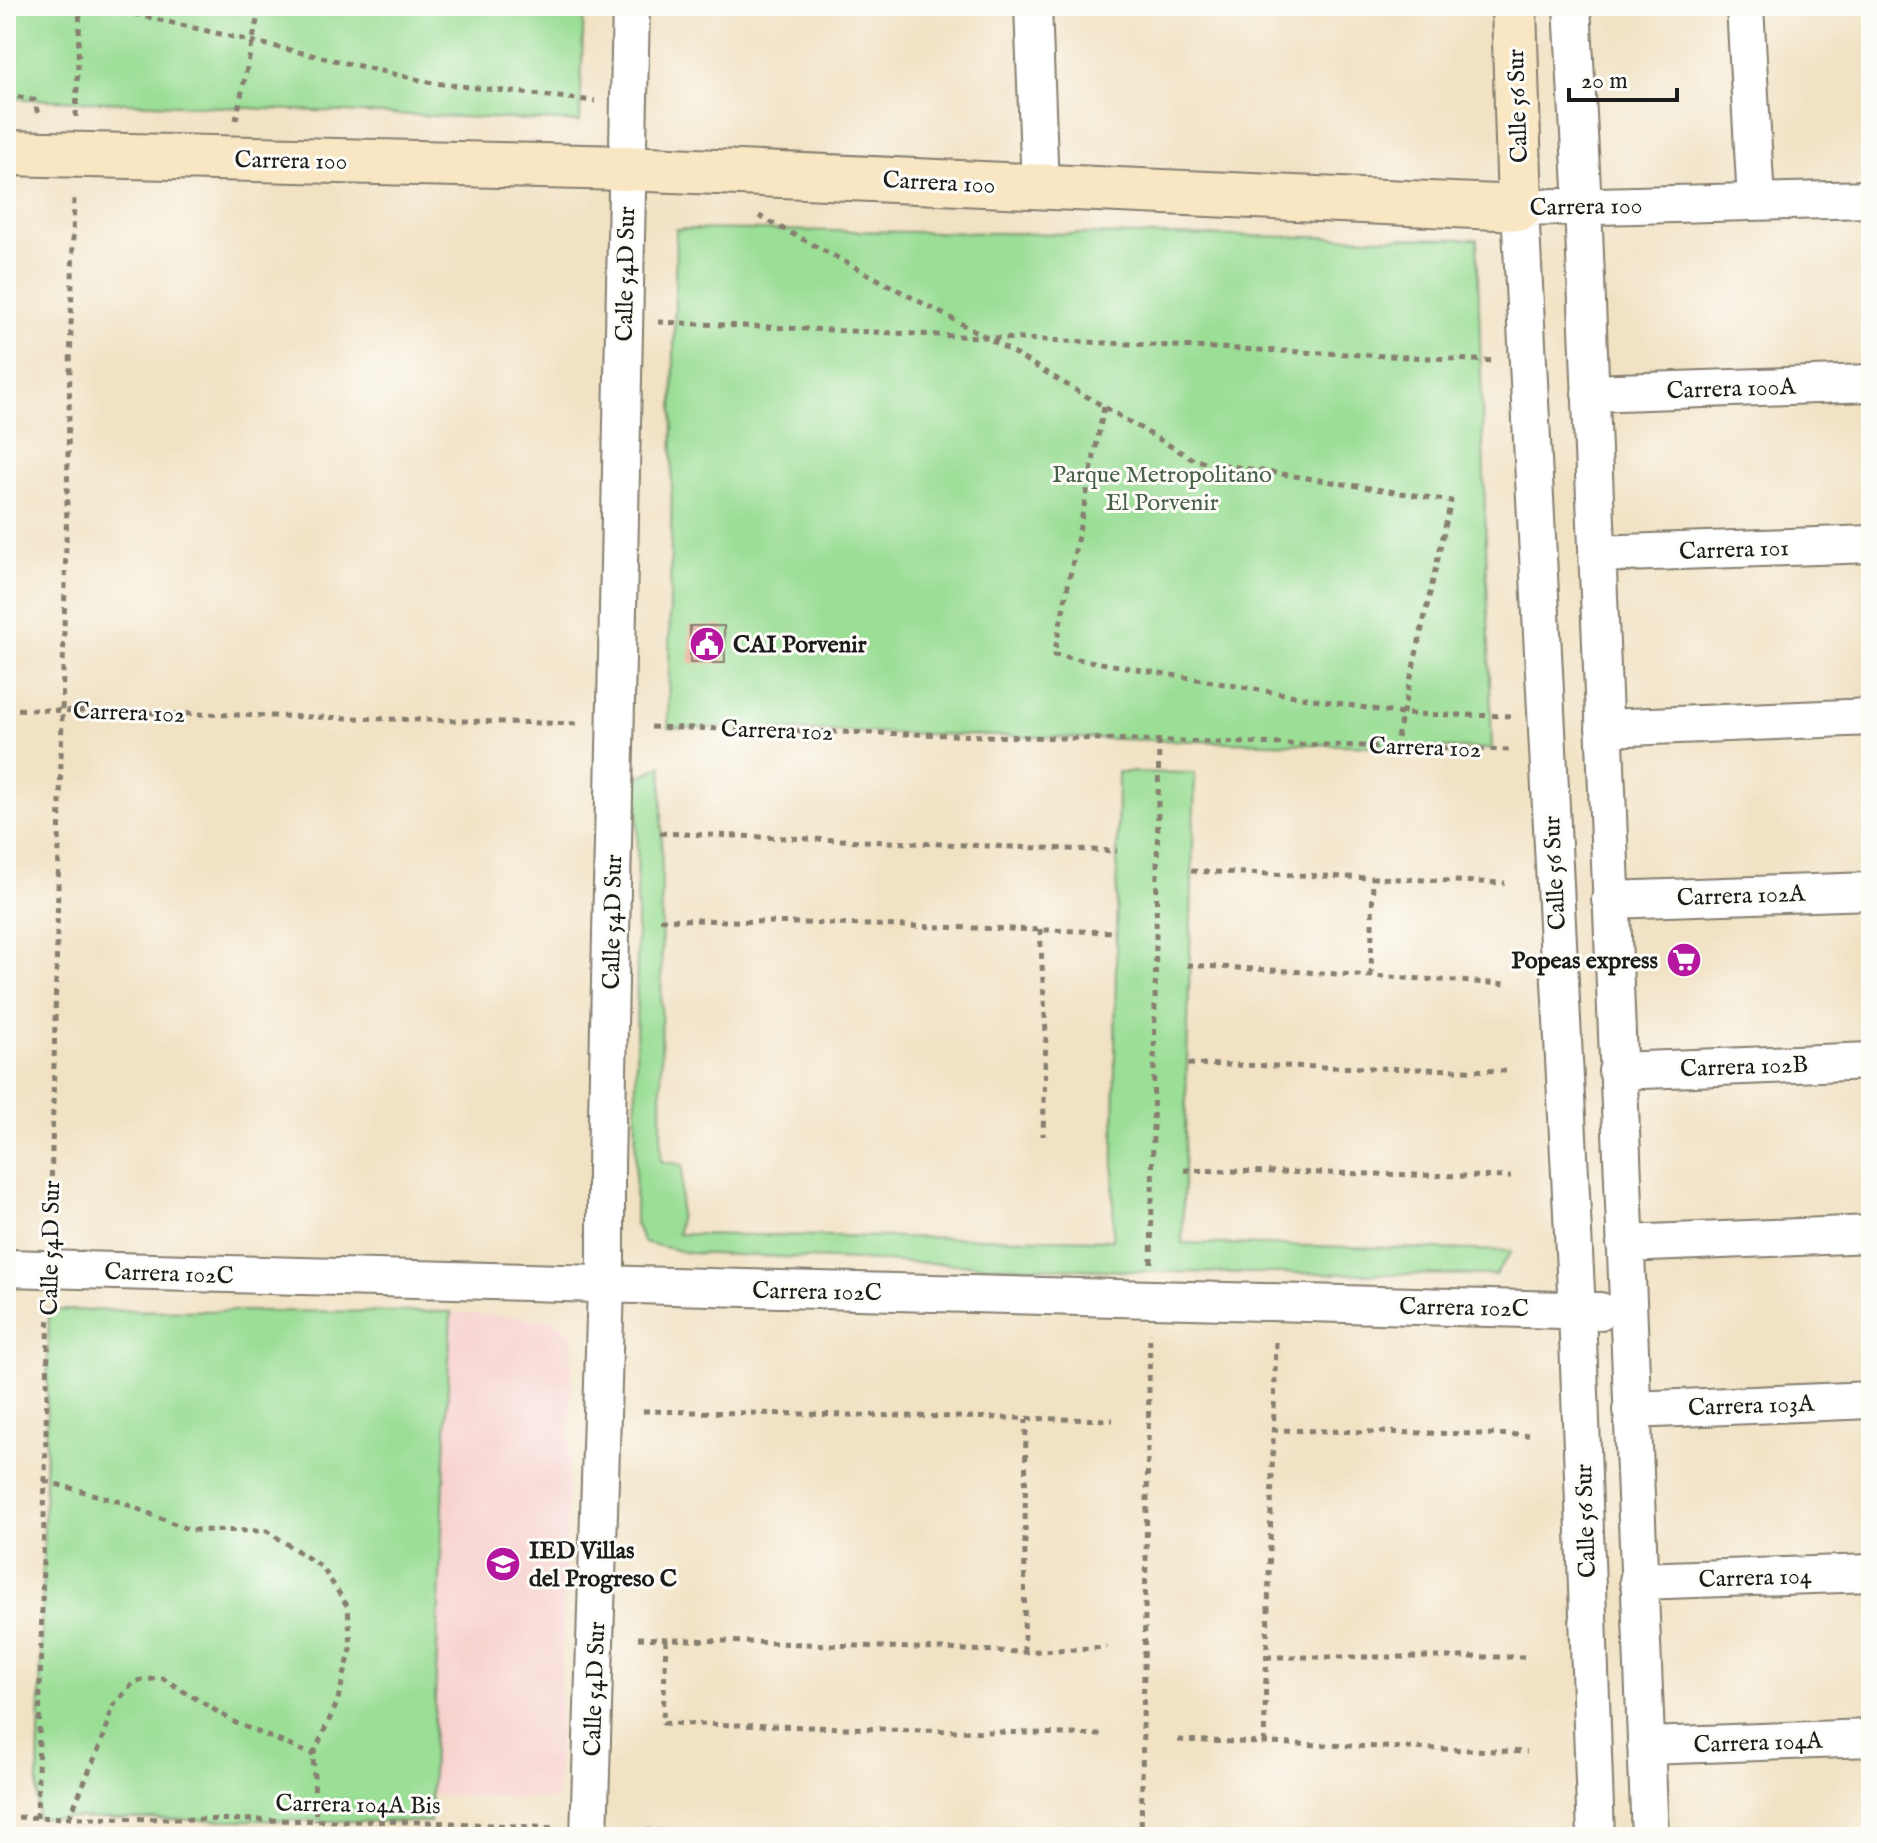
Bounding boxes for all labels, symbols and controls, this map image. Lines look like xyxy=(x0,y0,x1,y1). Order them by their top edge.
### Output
street label: Calle 56 Sur xyxy=(1501,48,1536,164)
scale bar xyxy=(1569,52,1677,102)
text: 20 m xyxy=(1581,66,1628,97)
street label: Carrera 100 xyxy=(234,145,348,178)
street label: Carrera 100 xyxy=(882,165,996,202)
street label: Carrera 100 xyxy=(1529,191,1643,224)
street label: Calle 54D Sur xyxy=(610,206,643,342)
street label: Carrera 100A xyxy=(1666,372,1797,407)
park label: Parque Metropolitano El Porvenir xyxy=(1052,460,1272,519)
street label: Carrera 101 xyxy=(1679,533,1790,568)
public building icon: CAI Porvenir xyxy=(688,625,726,663)
place label: CAI Porvenir xyxy=(733,630,867,661)
street label: Carrera 102 xyxy=(72,696,186,731)
street label: Carrera 102 xyxy=(720,714,834,749)
street label: Carrera 102 xyxy=(1368,731,1482,766)
street label: Calle 56 Sur xyxy=(1537,815,1574,931)
street label: Calle 54D Sur xyxy=(597,854,630,990)
street label: Carrera 102A xyxy=(1676,879,1807,914)
supermarket icon: Popeas express xyxy=(1665,941,1703,979)
place label: Popeas express xyxy=(1511,946,1659,977)
street label: Carrera 102B xyxy=(1679,1050,1809,1085)
street label: Calle 54D Sur xyxy=(35,1180,68,1316)
street label: Carrera 102C xyxy=(104,1257,234,1292)
street label: Carrera 102C xyxy=(752,1276,882,1309)
street label: Carrera 102C xyxy=(1399,1292,1529,1325)
street label: Carrera 103A xyxy=(1687,1389,1816,1424)
street label: Calle 56 Sur xyxy=(1569,1463,1604,1579)
place label: IED Villas del Progreso C xyxy=(529,1536,677,1595)
school or university icon: IED Villas del Progreso C xyxy=(484,1545,522,1583)
street label: Carrera 104 xyxy=(1698,1561,1812,1596)
street label: Calle 54D Sur xyxy=(578,1621,613,1757)
street label: Carrera 104A xyxy=(1693,1726,1824,1761)
street label: Carrera 104A Bis xyxy=(275,1789,441,1822)

